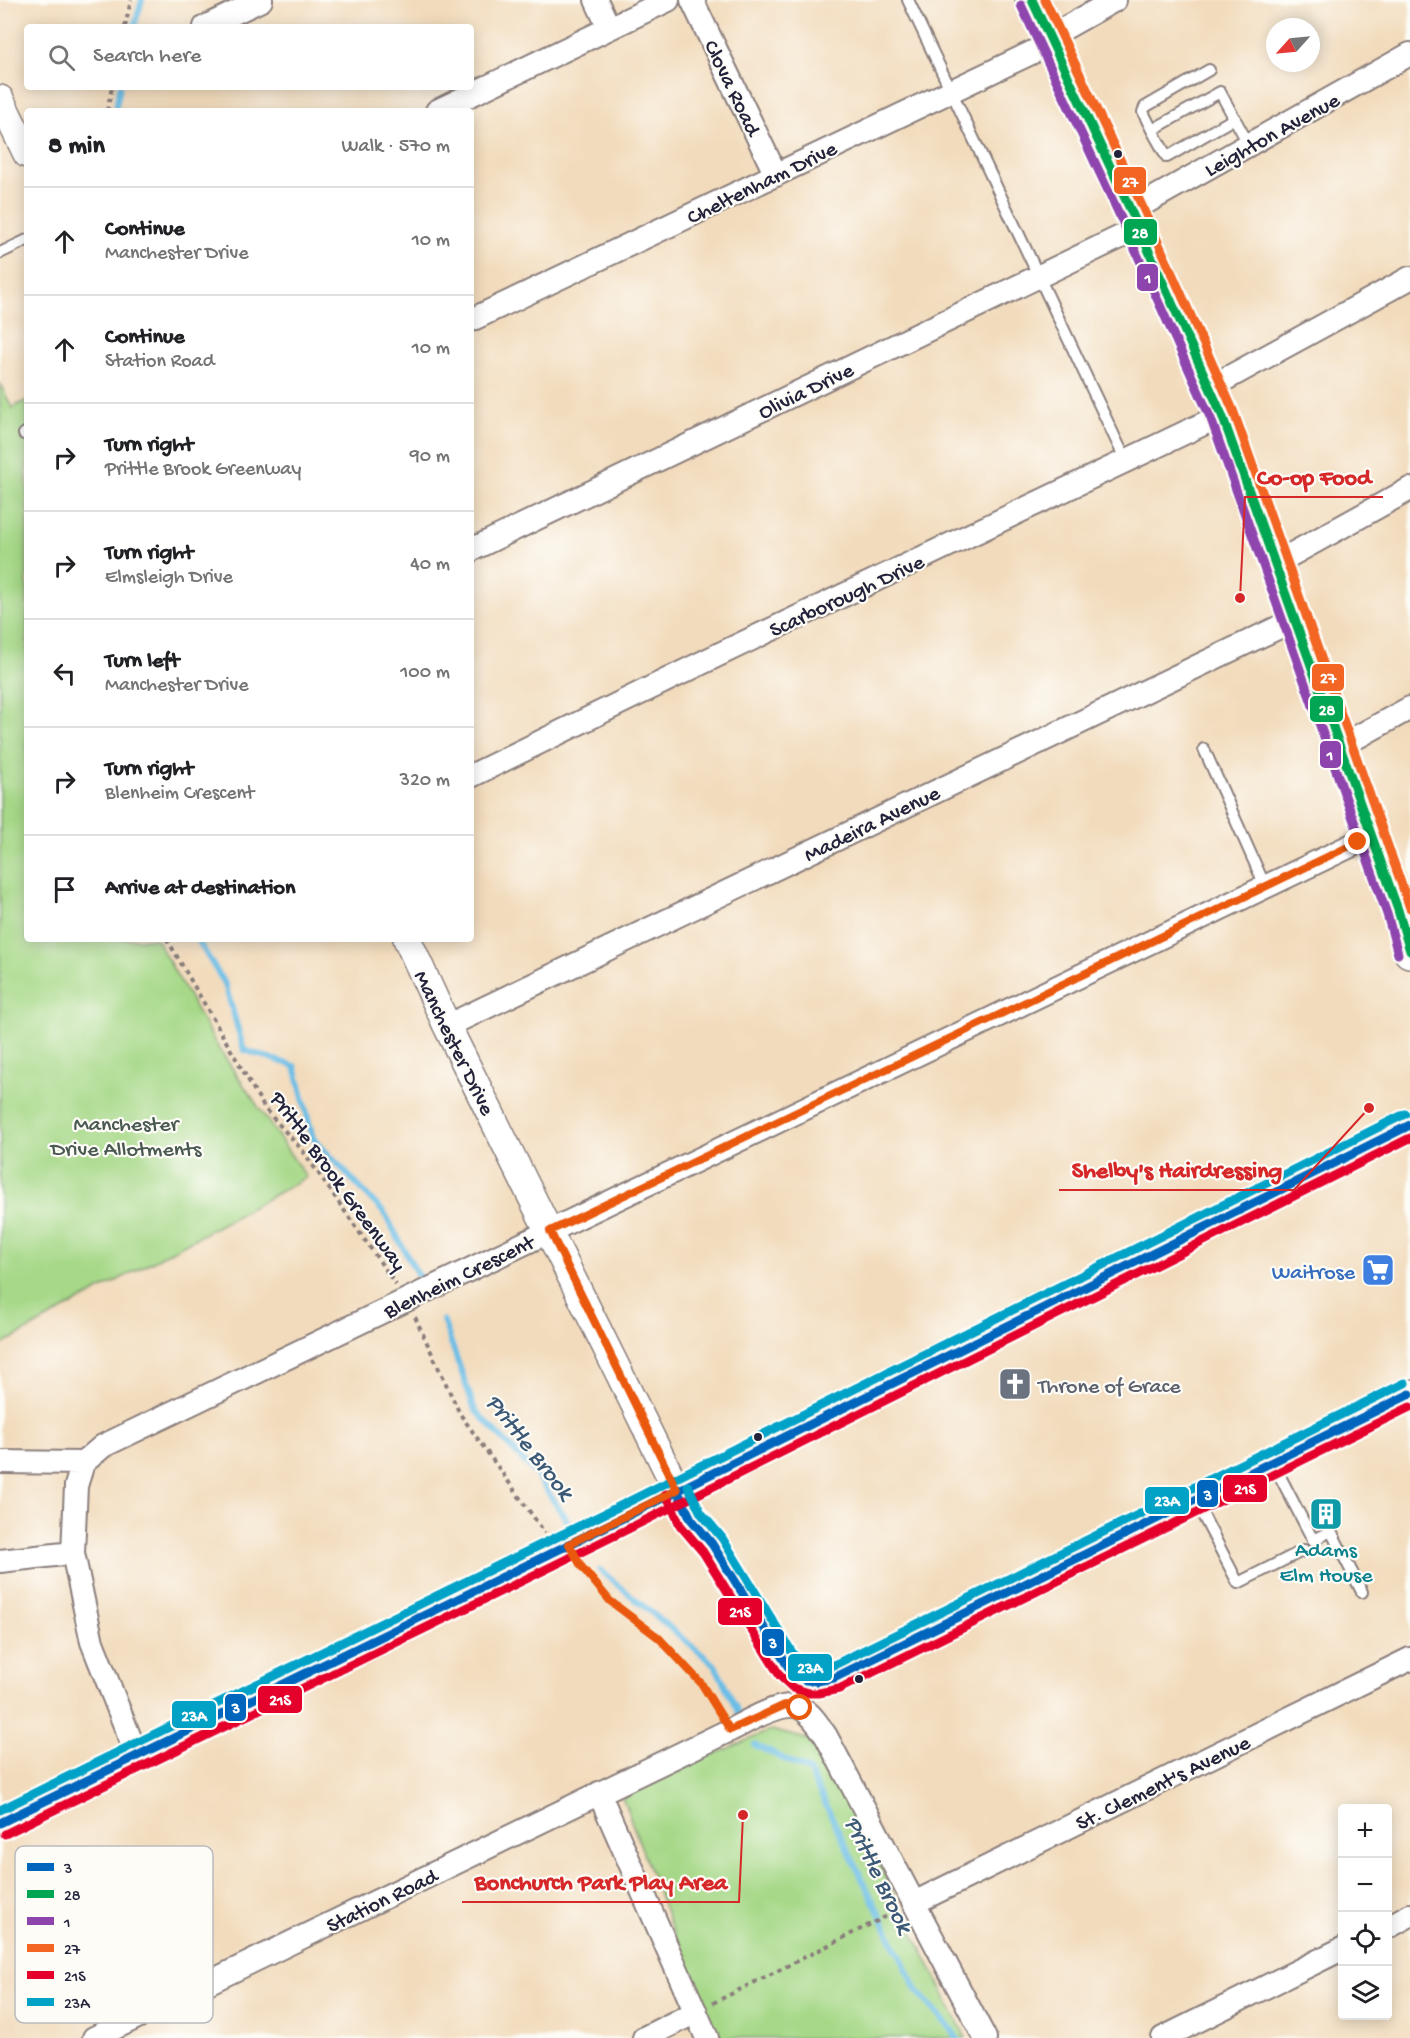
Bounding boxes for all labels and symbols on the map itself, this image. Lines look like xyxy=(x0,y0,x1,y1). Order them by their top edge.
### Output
north arrow xyxy=(1266,18,1320,72)
street label: Clova Road xyxy=(696,37,766,143)
street label: Leighton Avenue xyxy=(1201,88,1346,184)
street label: Cheltenham Drive xyxy=(684,137,843,232)
unlabelled marker xyxy=(1112,148,1124,160)
line badge: 27 xyxy=(1113,166,1147,195)
text: 27 xyxy=(1122,175,1139,194)
line badge: 28 xyxy=(1123,218,1158,246)
text: 28 xyxy=(1132,226,1149,245)
line badge: 1 xyxy=(1136,263,1159,292)
text: 1 xyxy=(1144,271,1151,290)
street label: Olivia Drive xyxy=(755,358,859,427)
callout: Co-op Food xyxy=(1245,455,1383,497)
text: Co-op Food xyxy=(1257,465,1374,494)
street label: Scarborough Drive xyxy=(766,550,930,645)
line badge: 27 xyxy=(1311,663,1345,692)
text: 27 xyxy=(1320,671,1337,690)
line badge: 28 xyxy=(1309,695,1344,723)
text: 28 xyxy=(1319,703,1336,722)
line badge: 1 xyxy=(1319,740,1342,769)
text: 1 xyxy=(1326,748,1333,767)
street label: Madeira Avenue xyxy=(801,781,945,870)
route end xyxy=(1344,828,1370,854)
street label: Manchester Drive xyxy=(406,967,499,1121)
street label: Prittle Brook Greenway xyxy=(262,1087,411,1277)
park label: Manchester Drive Allotments xyxy=(49,1113,202,1164)
callout: Shelby's Hairdressing xyxy=(1059,1148,1294,1190)
text: Shelby's Hairdressing xyxy=(1072,1158,1283,1187)
street label: Blenheim Crescent xyxy=(379,1230,541,1327)
supermarket icon: Waitrose xyxy=(1360,1252,1396,1288)
place label: Waitrose xyxy=(1272,1261,1356,1287)
church icon: Throne of Grace xyxy=(997,1366,1033,1402)
place label: Throne of Grace xyxy=(1036,1375,1181,1401)
water label: Prittle Brook xyxy=(478,1389,580,1509)
unlabelled marker xyxy=(752,1431,764,1443)
line badge: 21S xyxy=(1222,1474,1268,1503)
line badge: 3 xyxy=(1196,1479,1219,1508)
text: 21S xyxy=(1234,1482,1256,1501)
line badge: 23A xyxy=(1144,1486,1190,1515)
text: 3 xyxy=(1203,1488,1212,1507)
text: 23A xyxy=(1154,1494,1181,1513)
building icon: Adams Elm House xyxy=(1308,1496,1344,1532)
place label: Adams Elm House xyxy=(1279,1539,1373,1590)
line badge: 21S xyxy=(717,1597,763,1626)
text: 21S xyxy=(729,1605,751,1624)
line badge: 3 xyxy=(761,1628,785,1657)
text: 3 xyxy=(768,1636,777,1655)
line badge: 23A xyxy=(787,1653,833,1682)
text: 23A xyxy=(797,1661,824,1680)
unlabelled marker xyxy=(853,1673,865,1685)
line badge: 21S xyxy=(257,1685,303,1714)
line badge: 3 xyxy=(224,1693,247,1722)
text: 21S xyxy=(269,1693,291,1712)
route start xyxy=(786,1694,812,1720)
line badge: 23A xyxy=(171,1700,217,1729)
text: 3 xyxy=(231,1701,240,1720)
text: 23A xyxy=(181,1709,208,1728)
street label: St. Clement's Avenue xyxy=(1072,1731,1256,1838)
water label: Prittle Brook xyxy=(836,1812,919,1941)
legend xyxy=(15,1846,213,2023)
callout: Bonchurch Park Play Area xyxy=(462,1860,739,1902)
text: 3 xyxy=(63,1861,72,1880)
street label: Station Road xyxy=(323,1864,444,1941)
text: Bonchurch Park Play Area xyxy=(474,1870,729,1899)
text: 28 xyxy=(64,1888,81,1907)
text: 1 xyxy=(63,1915,70,1934)
text: 27 xyxy=(64,1942,81,1961)
text: 21S xyxy=(64,1969,86,1988)
text: 23A xyxy=(64,1996,91,2015)

